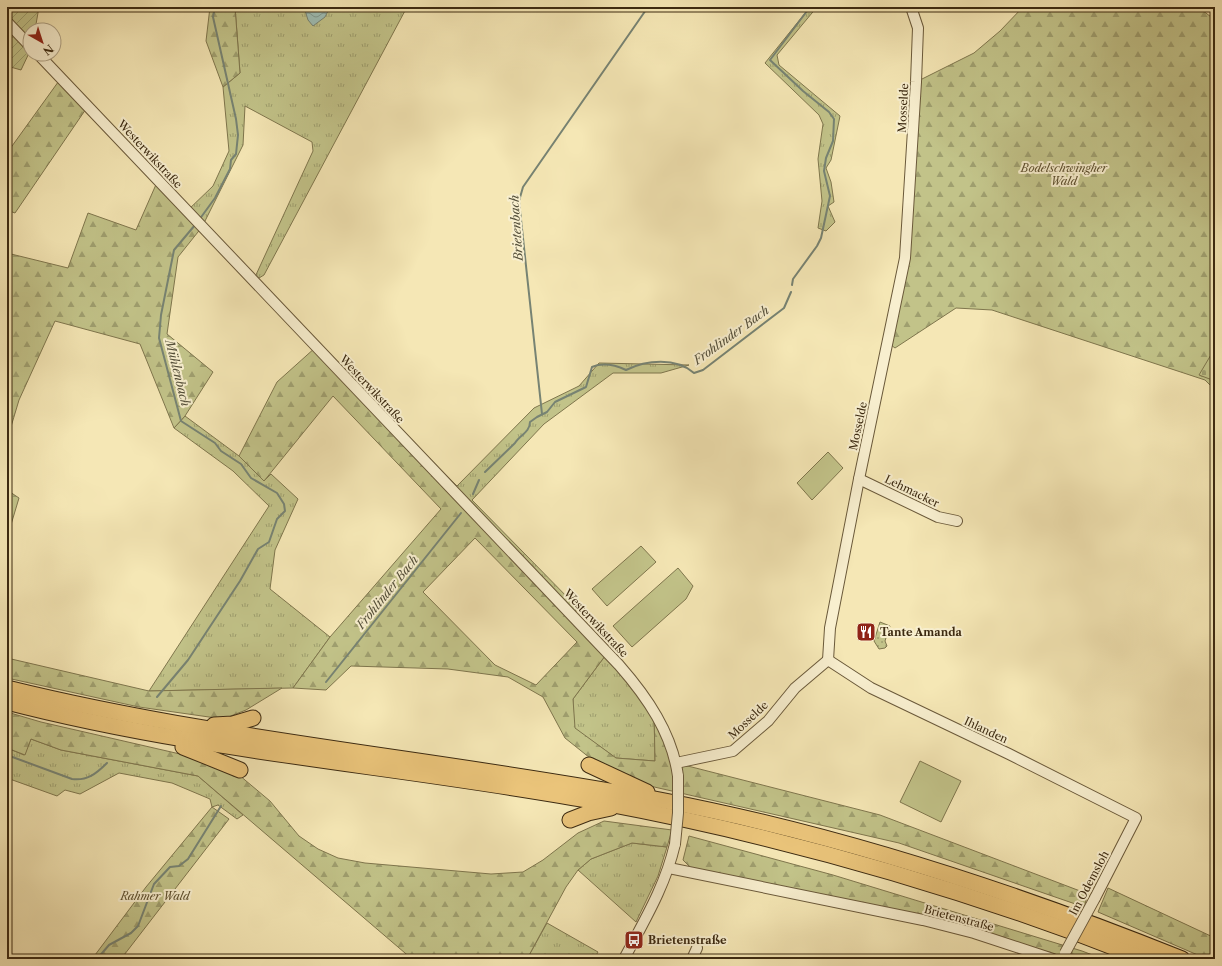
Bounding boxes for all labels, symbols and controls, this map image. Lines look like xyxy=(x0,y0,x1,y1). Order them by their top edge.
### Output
north arrow xyxy=(22,22,62,62)
text: N xyxy=(40,41,56,58)
street label: Mosselde xyxy=(895,83,911,133)
street label: Westerwikstraße xyxy=(114,116,185,191)
park label: Bodelschwingher Wald xyxy=(1020,161,1108,188)
water label: Brietenbach xyxy=(506,194,526,262)
water label: Frohlinder Bach xyxy=(689,302,772,368)
water label: Mühlenbach xyxy=(162,336,194,408)
street label: Westerwikstraße xyxy=(336,351,407,426)
street label: Mosselde xyxy=(846,400,870,452)
street label: Lehmacker xyxy=(883,472,942,510)
water label: Frohlinder Bach xyxy=(352,552,421,632)
street label: Westerwikstraße xyxy=(560,585,631,660)
restaurant icon: Tante Amanda xyxy=(855,621,877,643)
place label: Tante Amanda xyxy=(880,625,963,639)
street label: Mosselde xyxy=(725,698,771,742)
street label: Ihlanden xyxy=(962,714,1010,746)
street label: Im Odemsloh xyxy=(1066,848,1112,918)
park label: Rahmer Wald xyxy=(119,889,191,903)
street label: Brietenstraße xyxy=(923,902,995,934)
bus stop icon: Brietenstraße xyxy=(623,929,645,951)
place label: Brietenstraße xyxy=(648,933,727,947)

